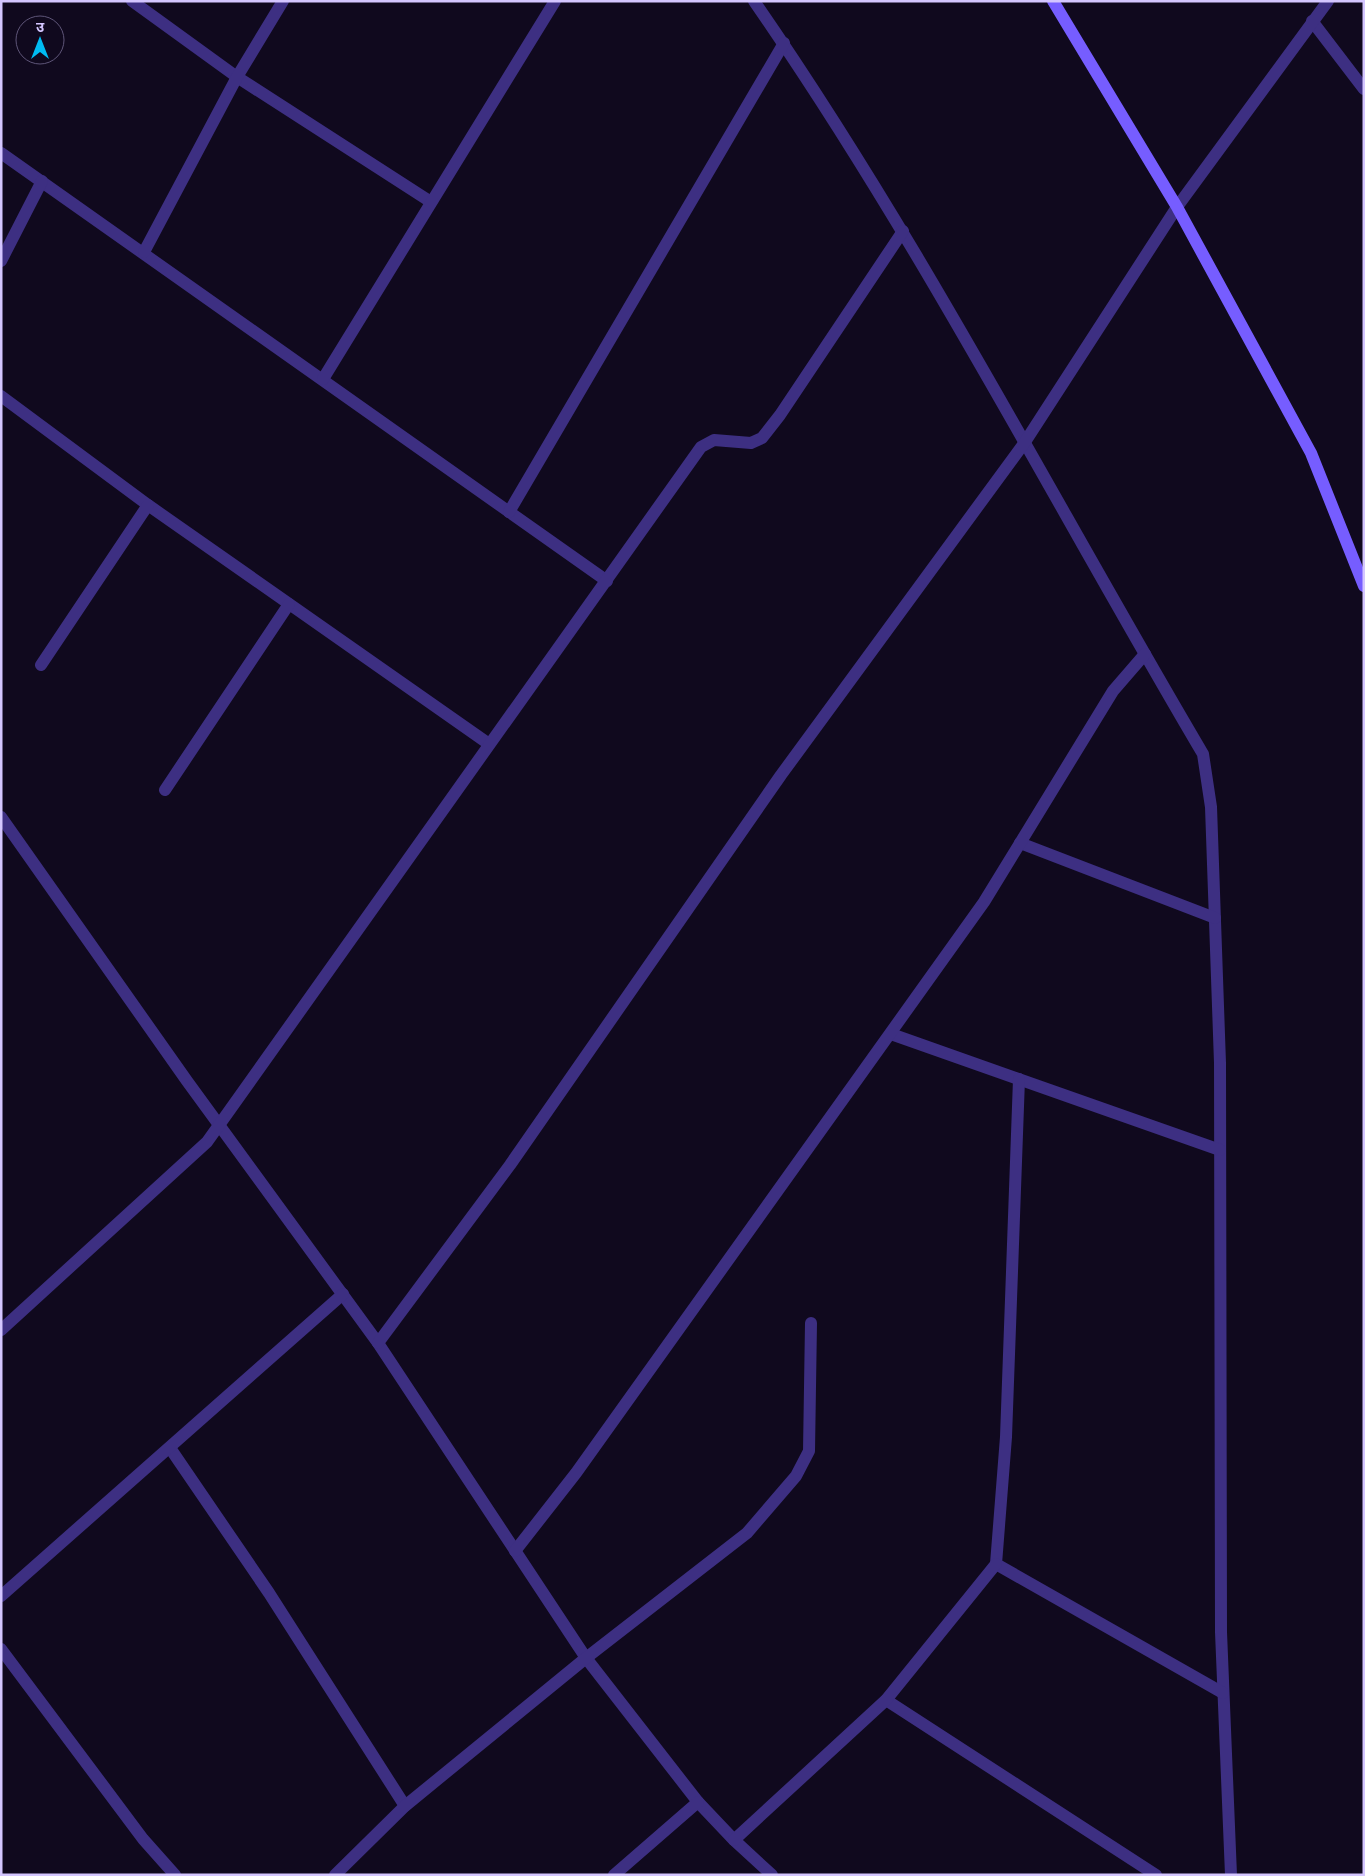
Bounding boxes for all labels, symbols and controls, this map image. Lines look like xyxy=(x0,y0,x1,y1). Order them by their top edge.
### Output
north arrow xyxy=(15,15,65,65)
text: उ xyxy=(36,18,45,35)

